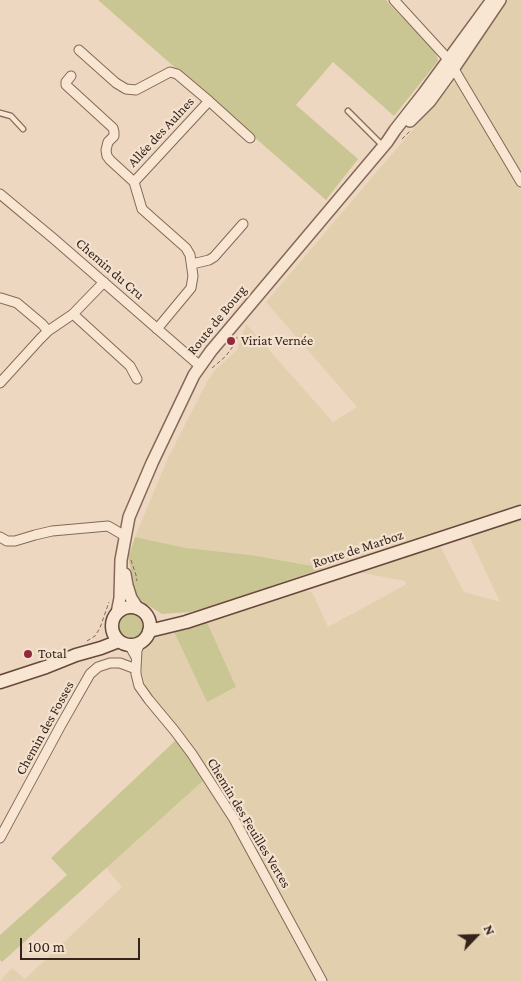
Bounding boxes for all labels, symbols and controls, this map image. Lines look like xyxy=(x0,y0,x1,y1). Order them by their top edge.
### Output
street label: Allée des Aulnes xyxy=(124,93,198,171)
street label: Chemin du Cru xyxy=(72,235,148,303)
street label: Route de Bourg xyxy=(184,282,250,358)
place label: Viriat Vernée xyxy=(241,333,313,349)
marker: Viriat Vernée xyxy=(225,335,237,347)
street label: Route de Marboz xyxy=(310,526,406,572)
place label: Total xyxy=(38,646,67,662)
marker: Total xyxy=(22,648,34,660)
street label: Chemin des Fosses xyxy=(12,678,78,778)
street label: Chemin des Feuilles Vertes xyxy=(203,755,295,891)
north arrow xyxy=(451,911,501,961)
text: N xyxy=(480,922,499,938)
scale bar xyxy=(22,928,142,960)
text: 100 m xyxy=(28,939,65,955)

